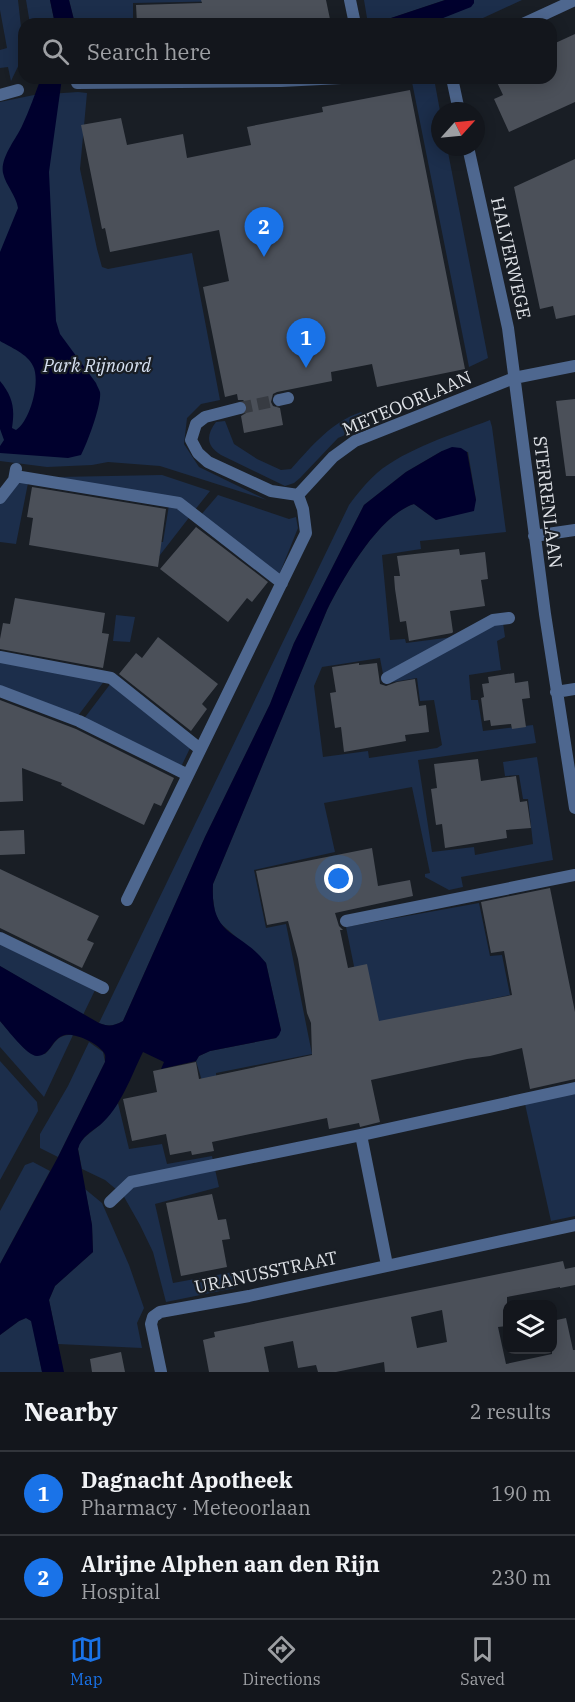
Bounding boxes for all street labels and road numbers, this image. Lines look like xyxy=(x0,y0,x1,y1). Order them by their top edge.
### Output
street label: HALVERWEGE xyxy=(486,195,536,321)
street label: METEOORLAAN xyxy=(339,365,475,441)
street label: STERRENLAAN xyxy=(528,434,568,570)
street label: URANUSSTRAAT xyxy=(192,1246,340,1298)

